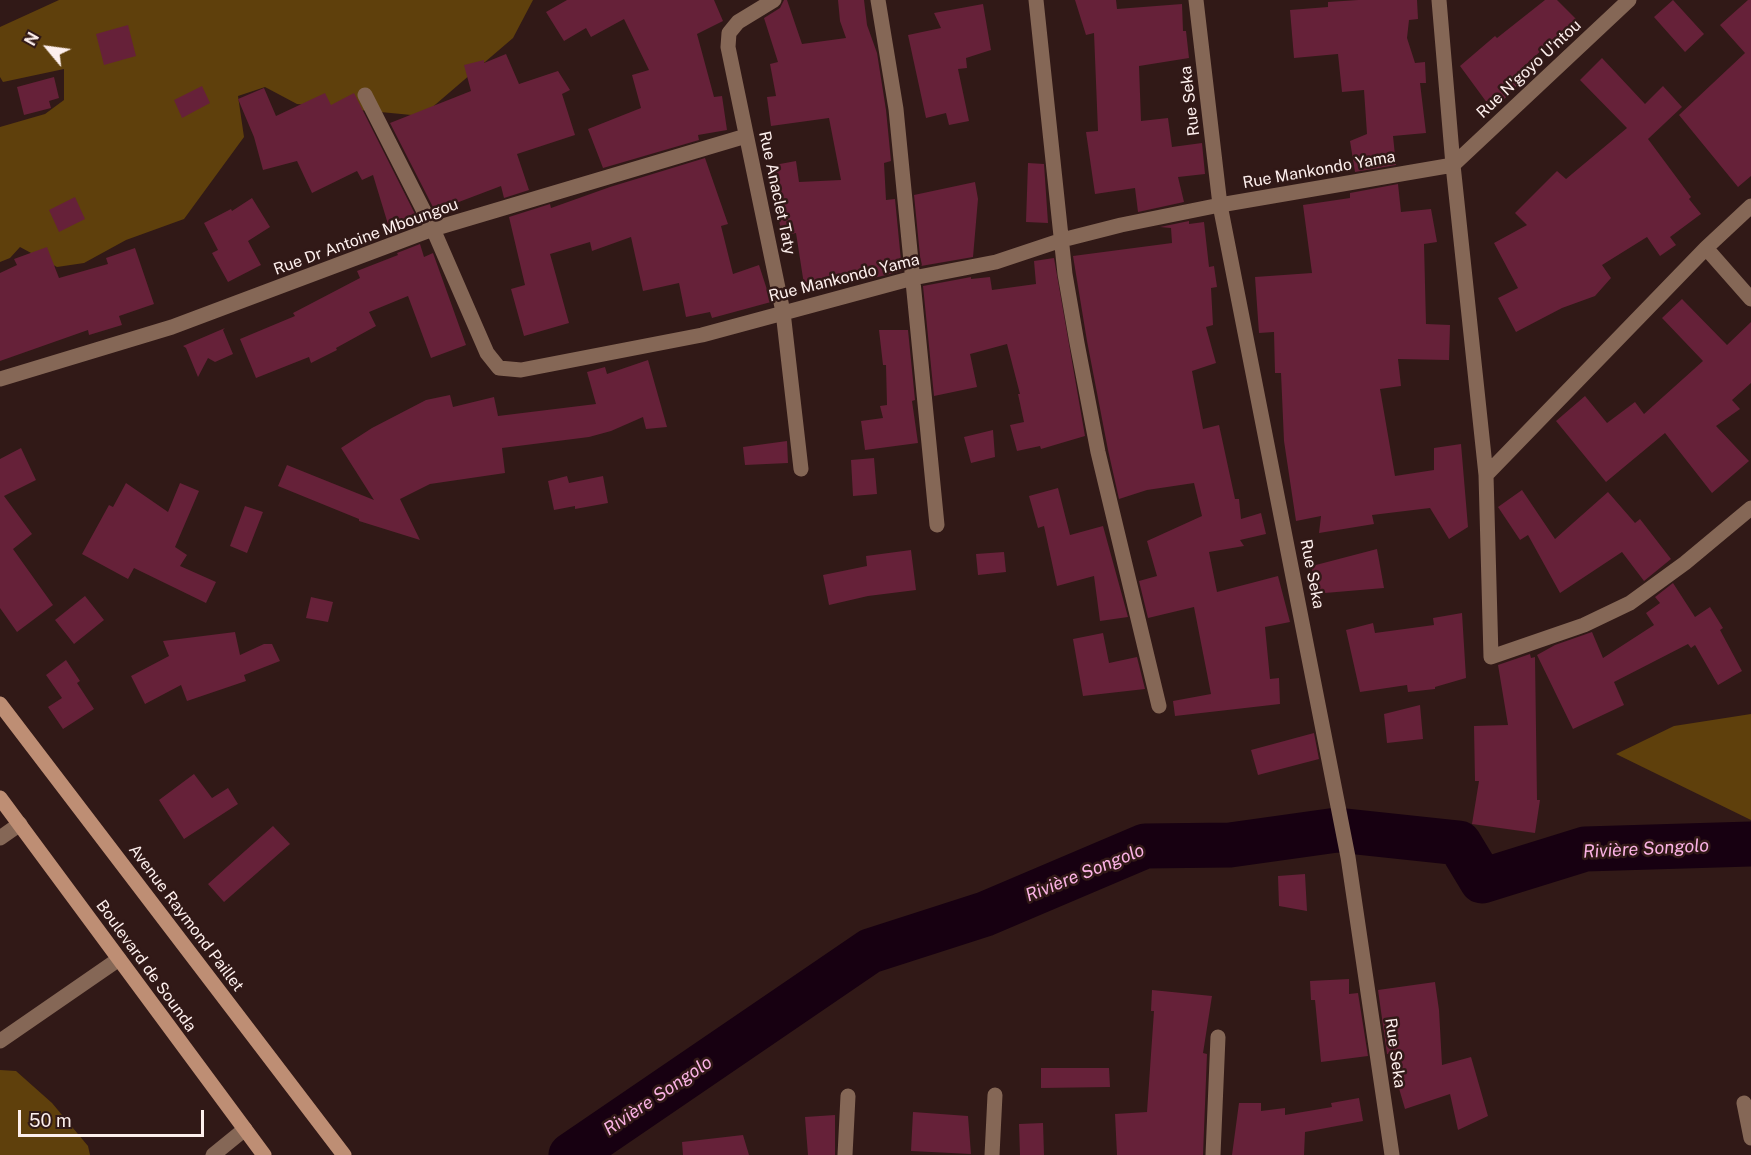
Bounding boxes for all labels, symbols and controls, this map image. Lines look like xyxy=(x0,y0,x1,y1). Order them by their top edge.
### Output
street label: Rue N'goyo U'ntou xyxy=(1473,16,1585,122)
north arrow xyxy=(18,18,78,78)
text: N xyxy=(20,29,43,49)
street label: Rue Seka xyxy=(1176,65,1204,137)
street label: Rue Anaclet Taty xyxy=(755,129,799,257)
street label: Rue Mankondo Yama xyxy=(1241,147,1397,193)
street label: Rue Dr Antoine Mboungou xyxy=(271,195,461,279)
street label: Rue Mankondo Yama xyxy=(767,250,921,306)
street label: Rue Seka xyxy=(1296,538,1328,610)
water label: Rivière Songolo xyxy=(1582,835,1710,863)
water label: Rivière Songolo xyxy=(1022,839,1148,907)
street label: Avenue Raymond Paillet xyxy=(124,841,248,995)
street label: Boulevard de Sounda xyxy=(92,896,200,1036)
street label: Rue Seka xyxy=(1381,1017,1409,1089)
water label: Rivière Songolo xyxy=(600,1052,716,1140)
scale bar xyxy=(21,1098,207,1136)
text: 50 m xyxy=(29,1110,72,1131)

